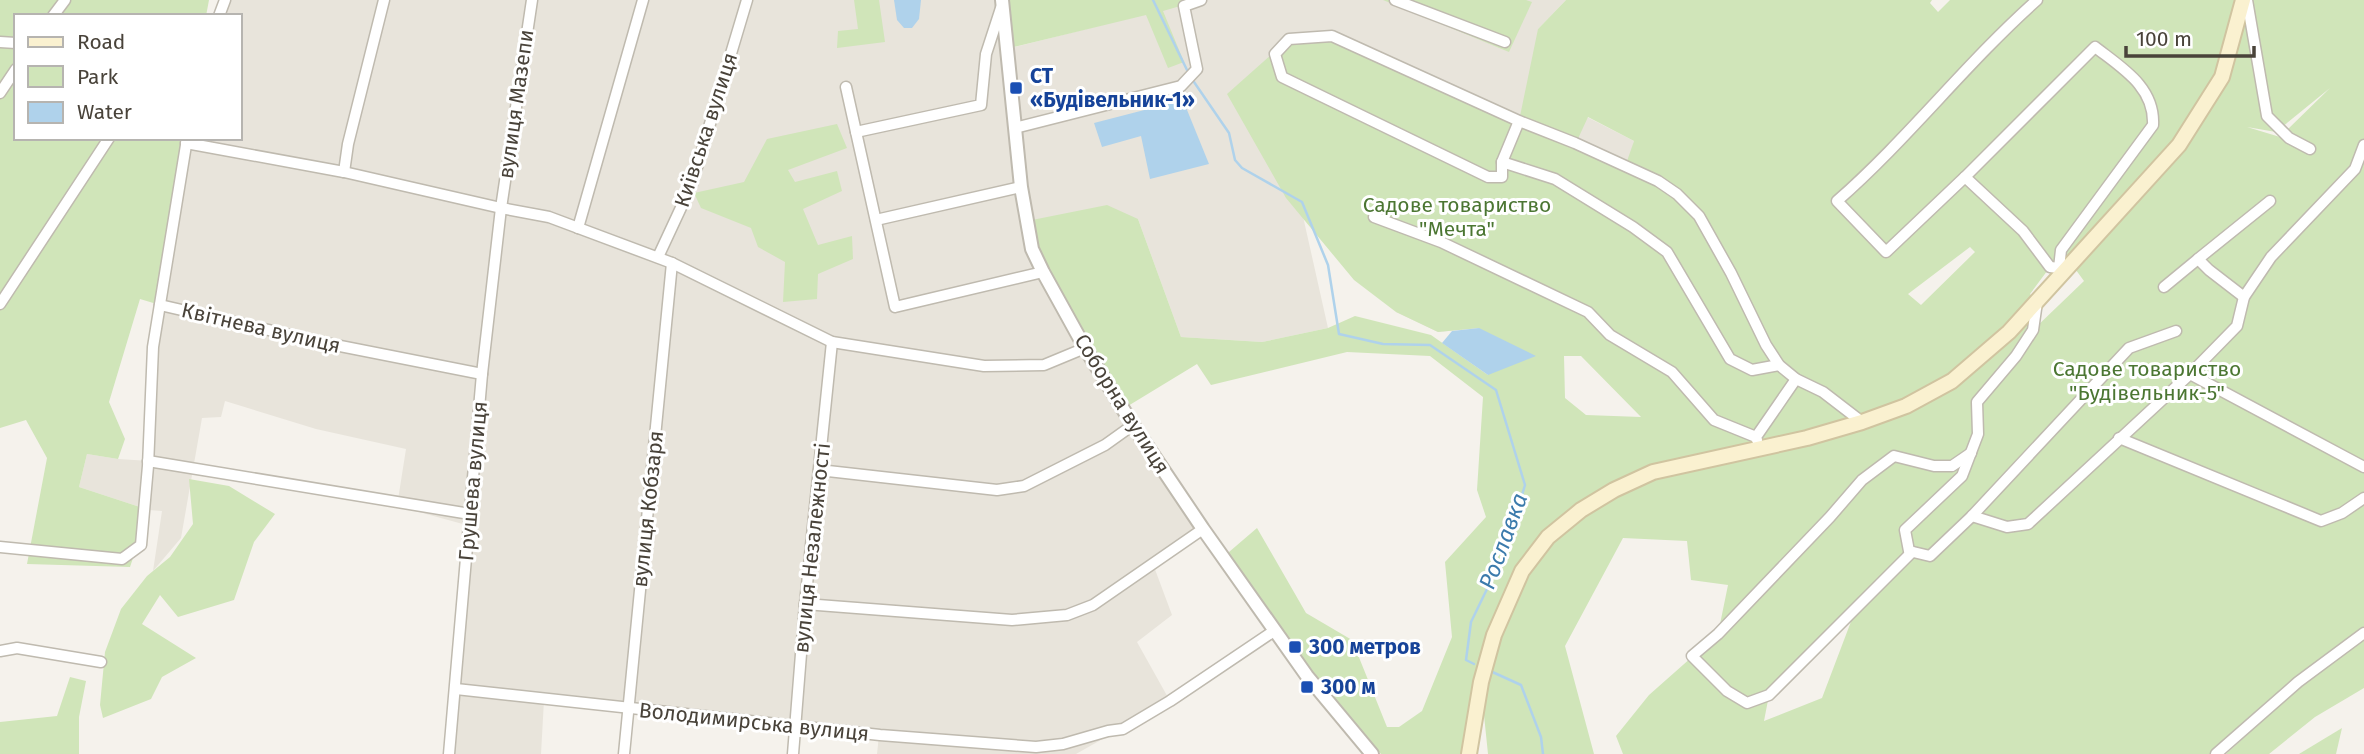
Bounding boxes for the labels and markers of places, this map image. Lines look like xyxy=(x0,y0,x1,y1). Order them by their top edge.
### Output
place label: СТ «Будівельник-1» xyxy=(1030,63,1195,113)
marker: СТ «Будівельник-1» xyxy=(1008,80,1024,96)
place label: 300 метров xyxy=(1308,634,1421,660)
marker: 300 метров xyxy=(1287,639,1303,655)
place label: 300 м xyxy=(1320,674,1376,700)
marker: 300 м xyxy=(1299,679,1315,695)

